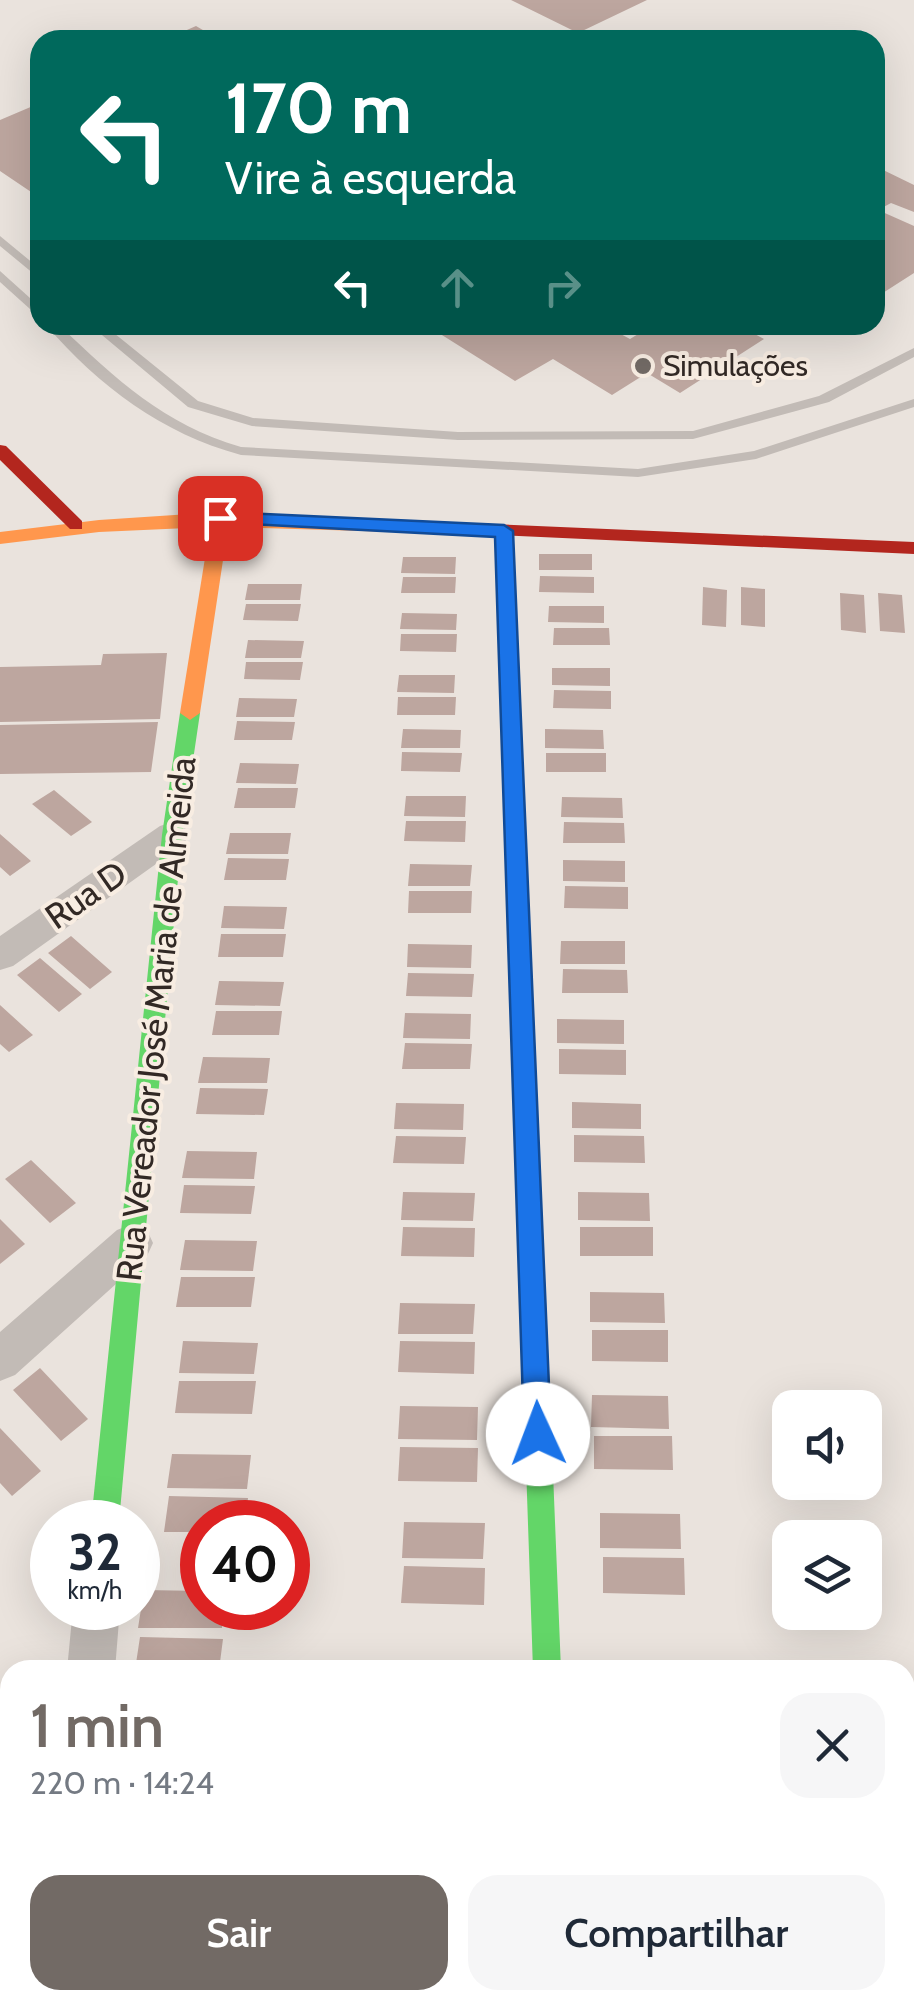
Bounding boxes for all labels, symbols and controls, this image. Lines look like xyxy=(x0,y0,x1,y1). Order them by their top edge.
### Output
text: 170 m xyxy=(225,65,412,151)
icon: left xyxy=(60,70,190,200)
text: Vire à esquerda xyxy=(225,151,516,205)
icon: left xyxy=(325,260,380,315)
icon: ahead xyxy=(430,260,485,315)
icon: right xyxy=(535,260,590,315)
place label: Simulações xyxy=(663,347,808,384)
marker: Simulações xyxy=(632,355,654,377)
pin xyxy=(178,476,263,561)
icon: arrive xyxy=(193,491,248,546)
street label: Rua Vereador José Maria de Almeida xyxy=(107,754,204,1283)
street label: Rua D xyxy=(37,851,135,938)
position arrow xyxy=(486,1382,590,1486)
map controls xyxy=(772,1390,882,1630)
button: sound xyxy=(772,1390,882,1500)
speed limit sign: 40 xyxy=(180,1500,310,1630)
button: layers xyxy=(772,1520,882,1630)
text: 32 xyxy=(68,1522,122,1583)
text: km/h xyxy=(68,1575,122,1605)
text: 1 min xyxy=(30,1689,164,1762)
button: close xyxy=(780,1693,885,1798)
text: 220 m · 14:24 xyxy=(30,1763,214,1802)
button: Sair xyxy=(30,1875,448,1990)
button: Compartilhar xyxy=(468,1875,885,1990)

